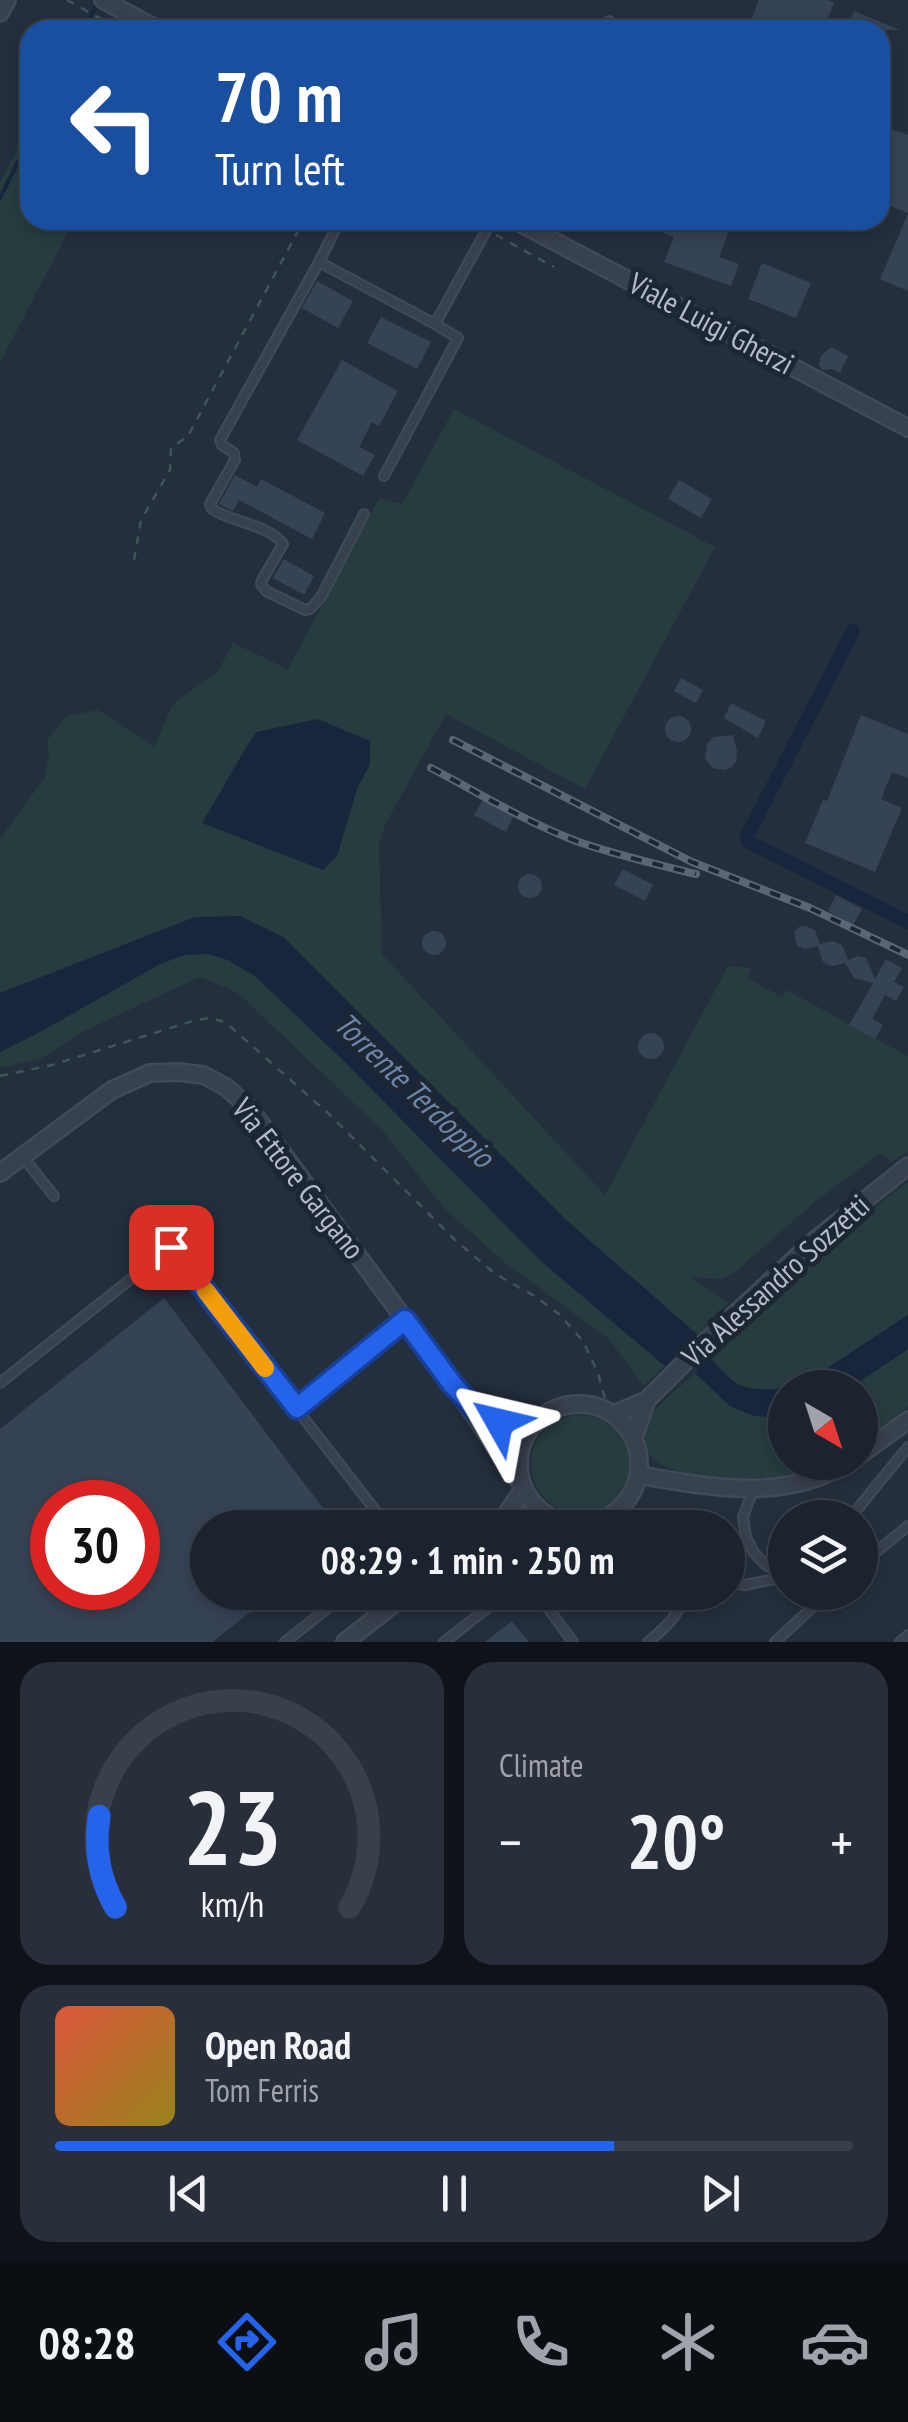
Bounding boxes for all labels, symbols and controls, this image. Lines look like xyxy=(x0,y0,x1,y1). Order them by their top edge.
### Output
text: 70 m xyxy=(215,51,343,141)
icon: left xyxy=(50,60,180,190)
text: Turn left xyxy=(215,139,345,197)
street label: Viale Luigi Gherzi xyxy=(622,262,801,382)
water label: Torrente Terdoppio xyxy=(326,1002,505,1178)
street label: Via Ettore Gargano xyxy=(224,1089,374,1266)
street label: Via Alessandro Sozzetti xyxy=(672,1185,877,1375)
pin xyxy=(129,1205,214,1290)
icon: arrive xyxy=(144,1220,199,1275)
position arrow xyxy=(447,1370,551,1474)
north arrow xyxy=(768,1370,878,1480)
map controls xyxy=(768,1370,878,1610)
speed limit sign: 30 xyxy=(30,1480,160,1610)
button: layers xyxy=(768,1500,878,1610)
text: 08:29 · 1 min · 250 m xyxy=(321,1535,614,1584)
text: Climate xyxy=(499,1744,583,1786)
text: 23 xyxy=(182,1759,282,1894)
text: 20° xyxy=(626,1793,726,1890)
text: − xyxy=(499,1806,522,1877)
text: + xyxy=(830,1806,853,1877)
text: km/h xyxy=(200,1881,264,1927)
text: Open Road xyxy=(205,2020,351,2069)
text: Tom Ferris xyxy=(205,2069,319,2111)
icon: previous xyxy=(161,2166,216,2221)
icon: pause xyxy=(427,2166,482,2221)
icon: next xyxy=(693,2166,748,2221)
icon: directions xyxy=(212,2307,282,2377)
icon: music xyxy=(359,2307,429,2377)
icon: phone xyxy=(506,2307,576,2377)
icon: climate xyxy=(653,2307,723,2377)
icon: car xyxy=(800,2307,870,2377)
text: 08:28 xyxy=(38,2313,136,2371)

